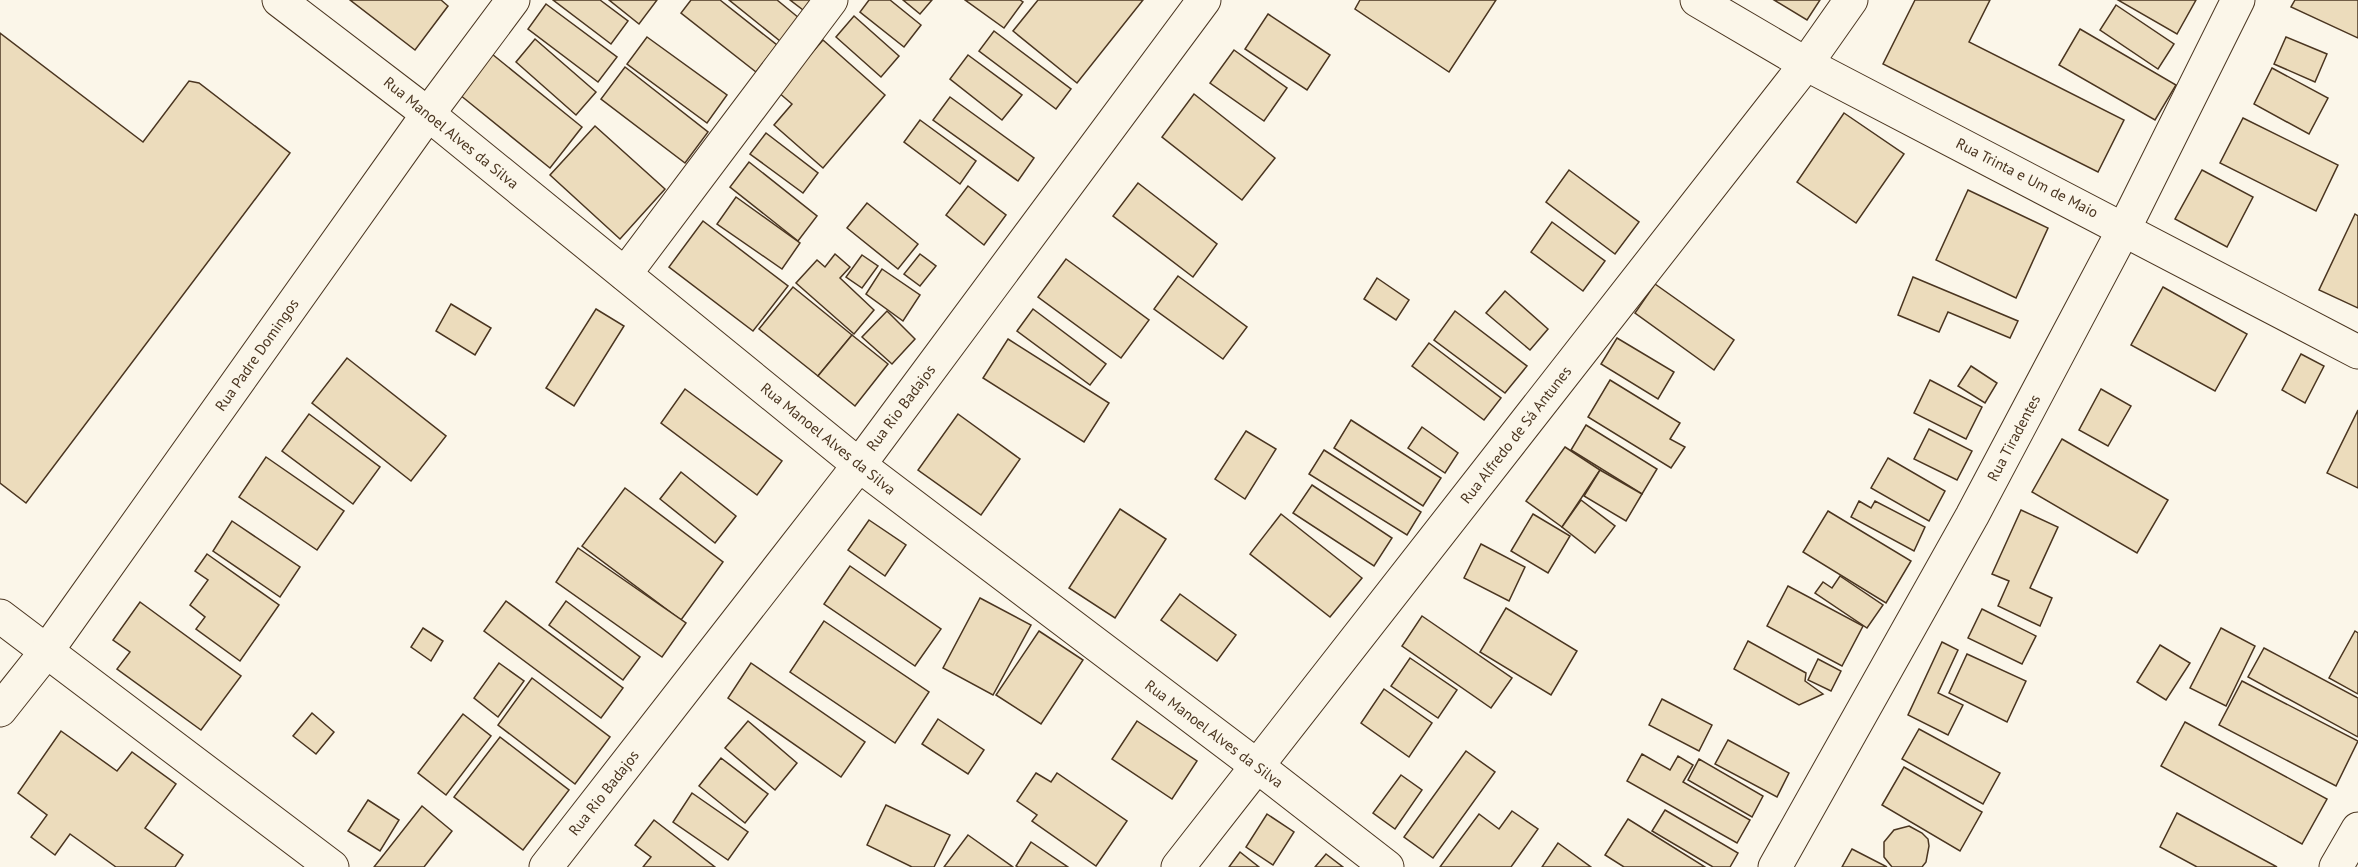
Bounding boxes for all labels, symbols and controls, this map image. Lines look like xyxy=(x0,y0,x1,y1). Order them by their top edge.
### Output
street label: Rua Manoel Alves da Silva xyxy=(380,72,523,193)
street label: Rua Trinta e Um de Maio xyxy=(1953,133,2102,222)
street label: Rua Padre Domingos xyxy=(211,295,303,415)
street label: Rua Rio Badajos xyxy=(862,361,939,455)
street label: Rua Alfredo de Sá Antunes xyxy=(1456,362,1575,507)
street label: Rua Manoel Alves da Silva xyxy=(757,378,900,499)
street label: Rua Tiradentes xyxy=(1983,391,2044,484)
street label: Rua Manoel Alves da Silva xyxy=(1141,675,1287,792)
street label: Rua Rio Badajos xyxy=(564,746,643,839)

